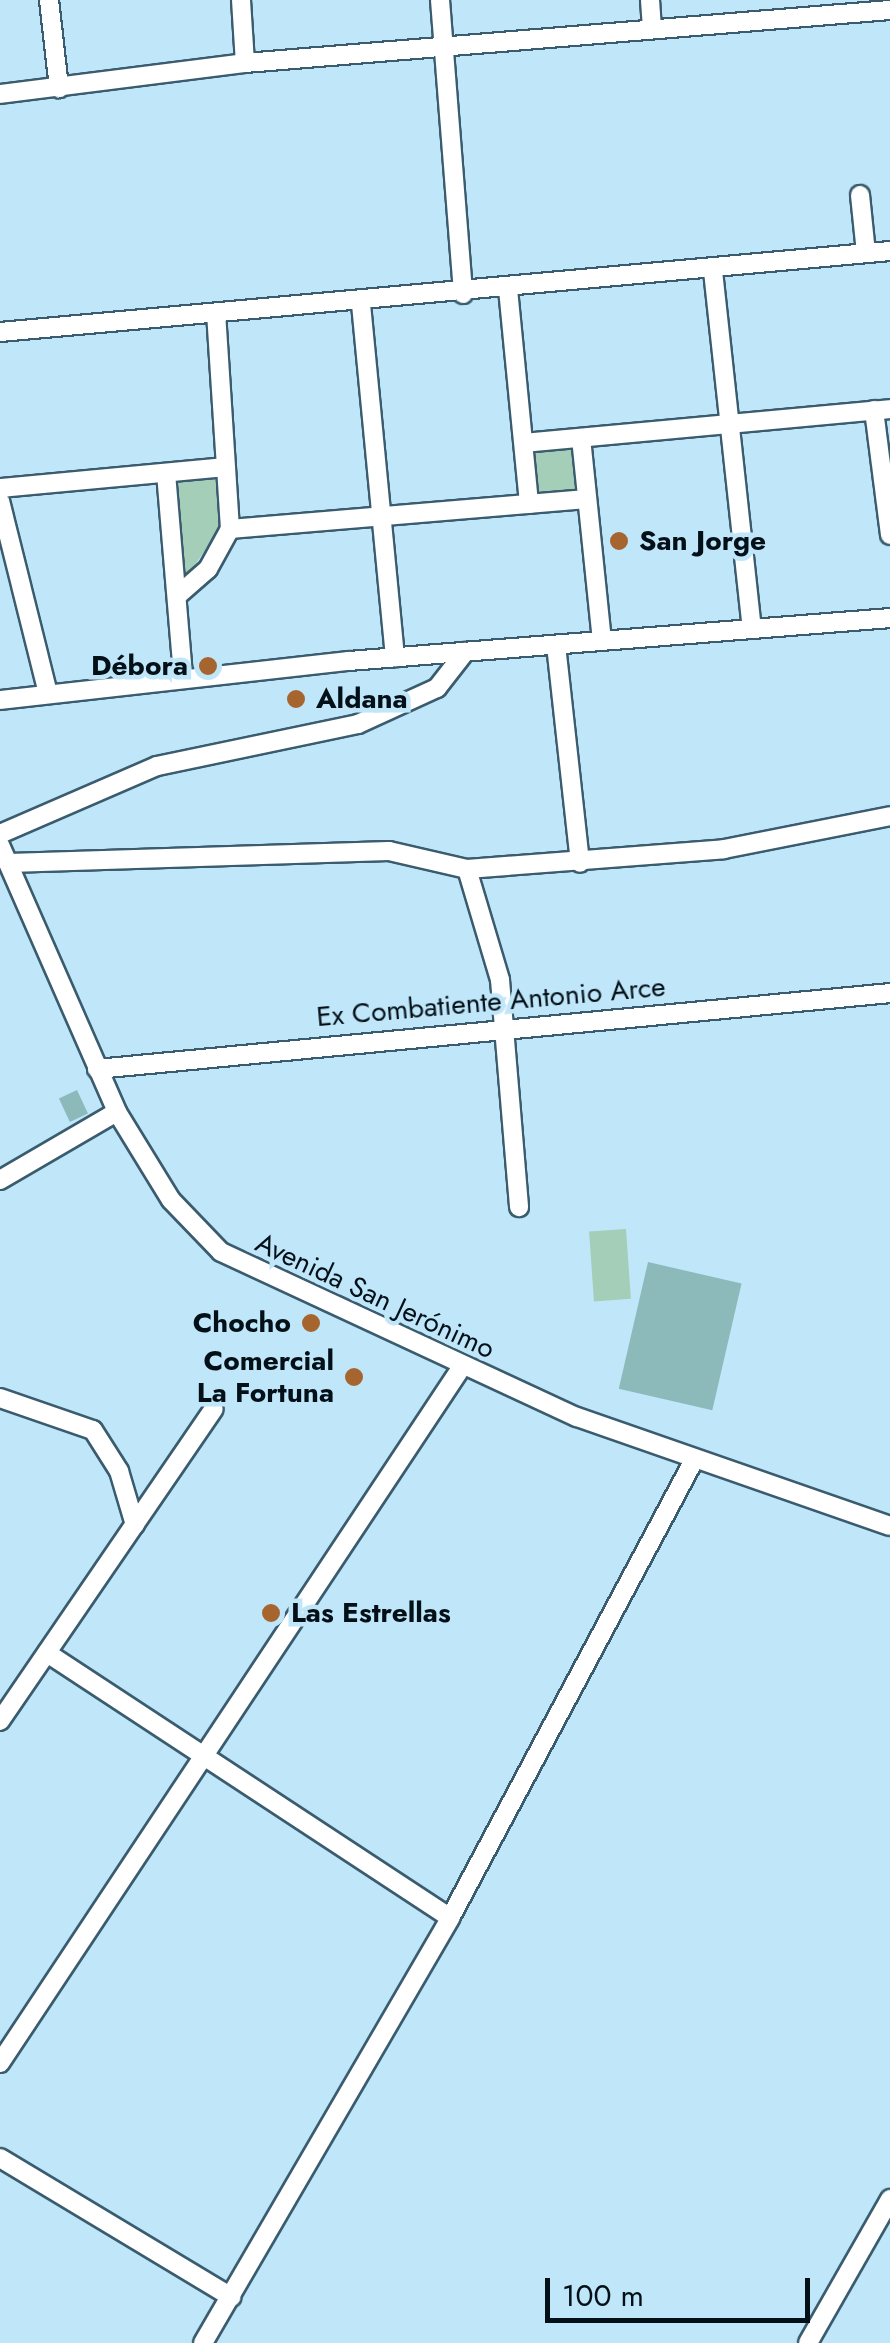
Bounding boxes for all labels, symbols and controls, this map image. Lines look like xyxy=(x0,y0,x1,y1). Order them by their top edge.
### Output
place label: San Jorge xyxy=(639,524,766,558)
marker: San Jorge xyxy=(608,530,630,552)
place label: Débora xyxy=(91,649,188,683)
marker: Débora xyxy=(197,655,219,677)
place label: Aldana xyxy=(316,682,408,716)
marker: Aldana xyxy=(285,688,307,710)
street label: Ex Combatiente Antonio Arce xyxy=(315,970,667,1034)
street label: Avenida San Jerónimo xyxy=(250,1226,500,1366)
place label: Chocho xyxy=(193,1306,291,1340)
marker: Chocho xyxy=(300,1312,322,1334)
place label: Comercial La Fortuna xyxy=(197,1344,334,1410)
marker: Comercial La Fortuna xyxy=(343,1366,365,1388)
place label: Las Estrellas xyxy=(291,1596,451,1630)
marker: Las Estrellas xyxy=(260,1602,282,1624)
scale bar xyxy=(550,2258,815,2320)
text: 100 m xyxy=(562,2274,644,2317)

